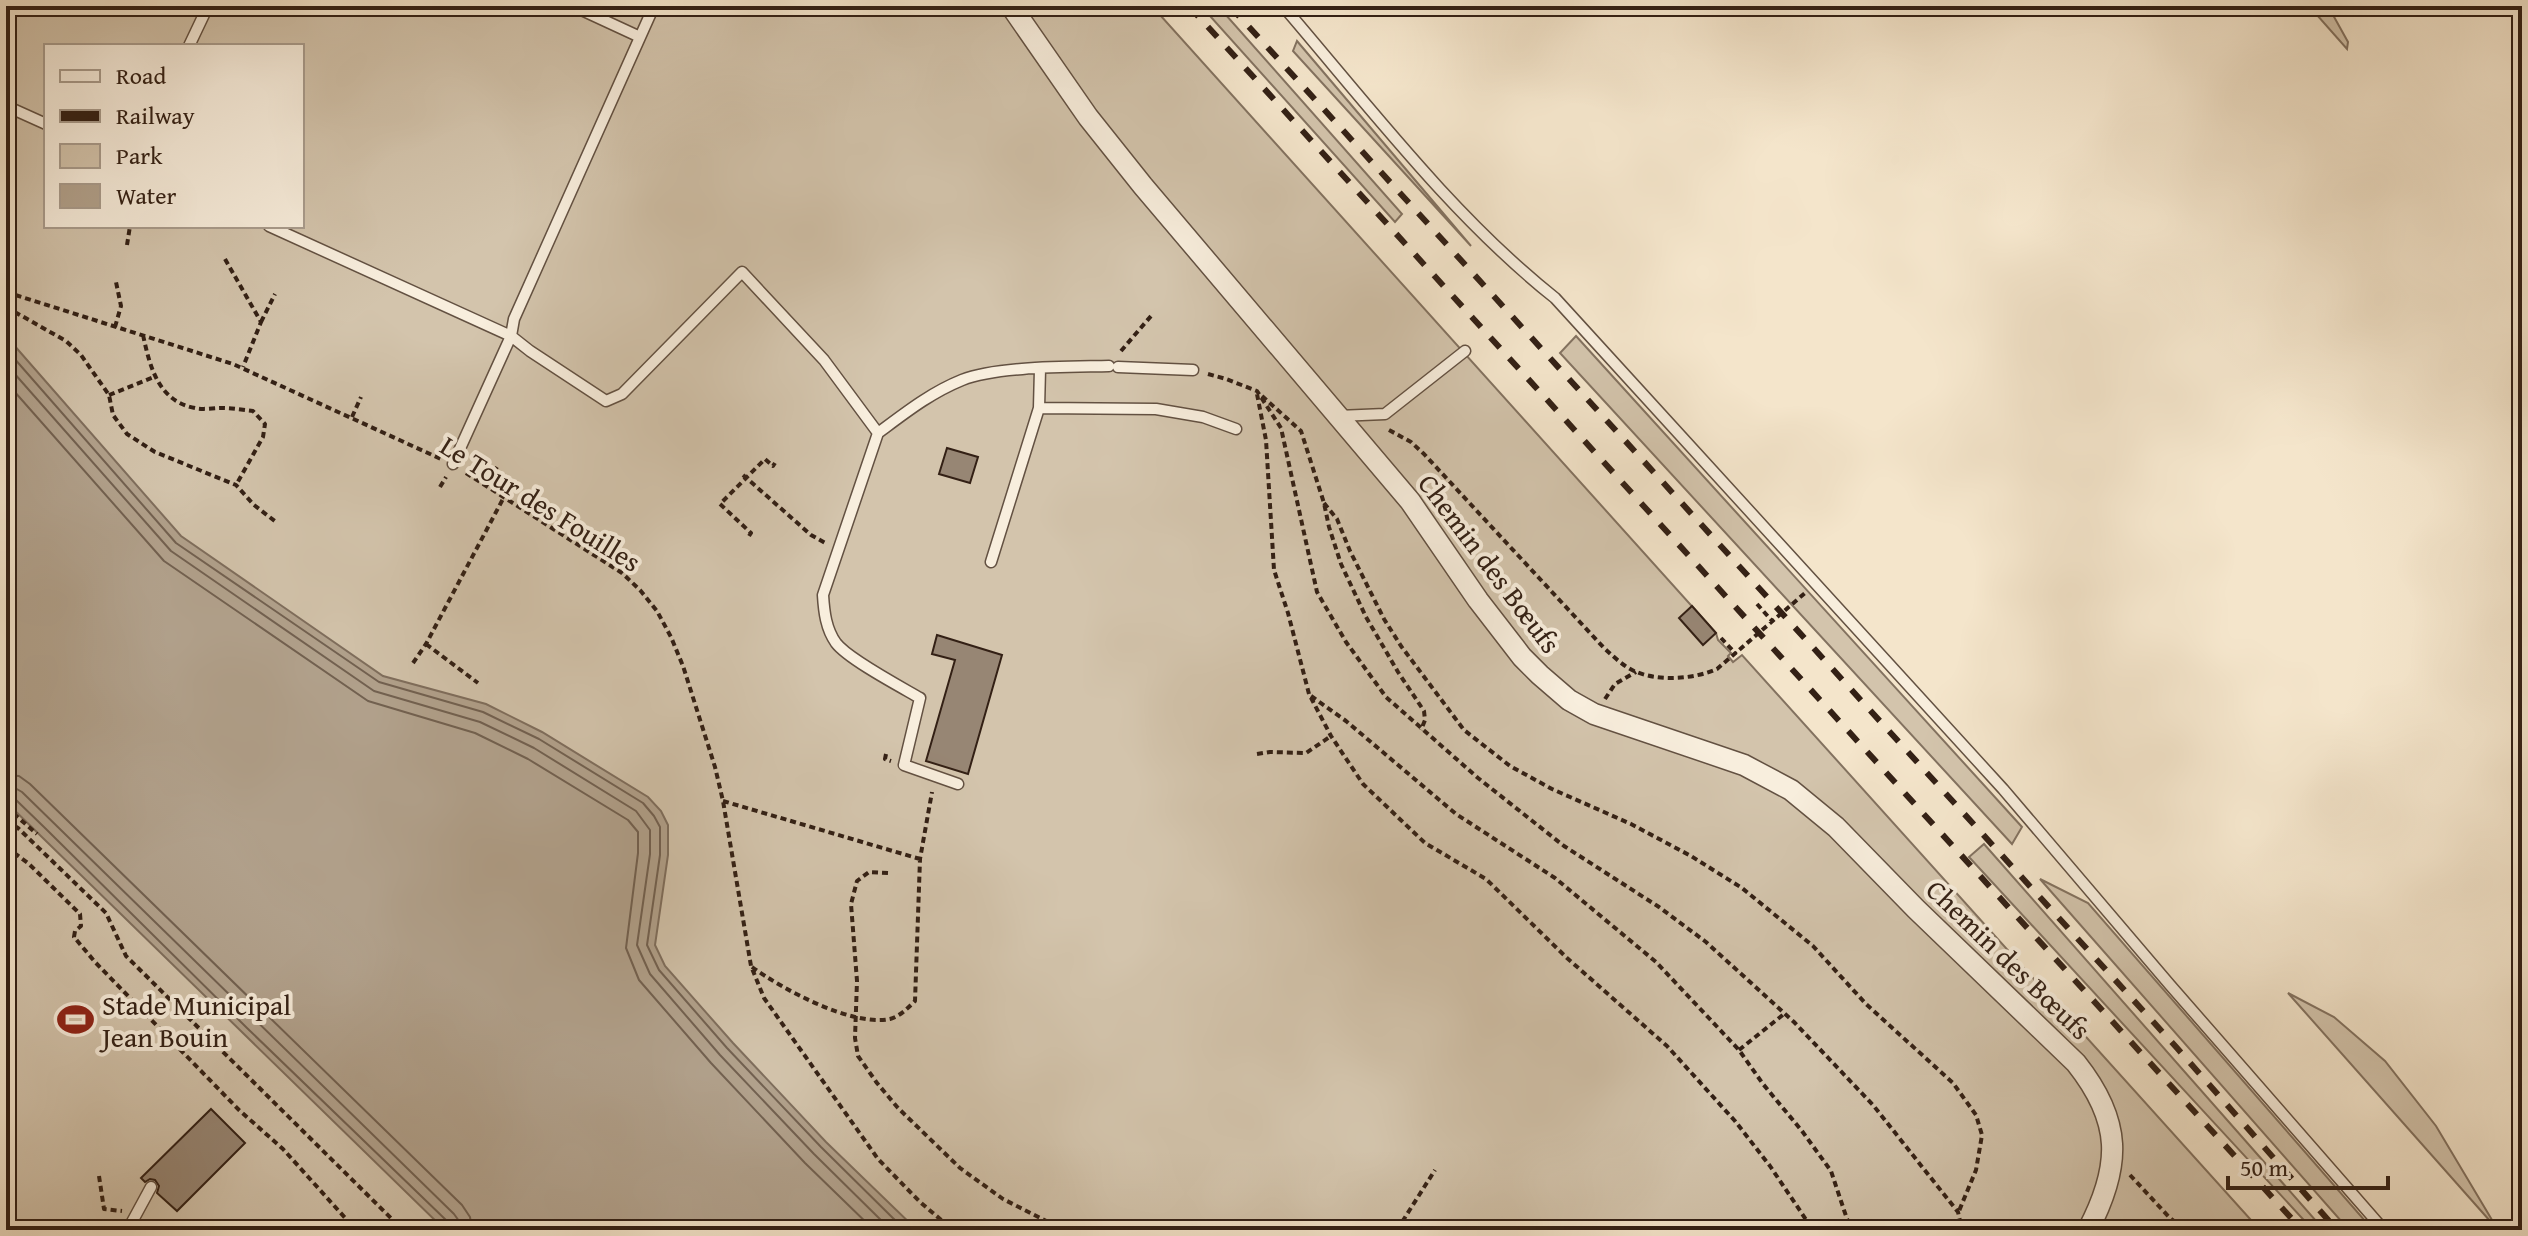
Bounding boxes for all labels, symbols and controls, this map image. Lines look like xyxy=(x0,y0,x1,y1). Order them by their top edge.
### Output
legend xyxy=(44,44,304,228)
text: Road xyxy=(116,58,166,93)
text: Railway xyxy=(116,98,195,133)
text: Park xyxy=(116,138,163,173)
text: Water xyxy=(116,178,177,213)
street label: Le Tour des Fouilles xyxy=(433,425,649,581)
street label: Chemin des Bœufs xyxy=(1409,465,1571,661)
street label: Chemin des Bœufs xyxy=(1917,869,2101,1049)
place label: Stade Municipal Jean Bouin xyxy=(99,984,291,1057)
sports icon: Stade Municipal Jean Bouin xyxy=(57,1001,95,1039)
scale bar xyxy=(2228,1140,2388,1190)
text: 50 m xyxy=(2240,1150,2288,1185)

